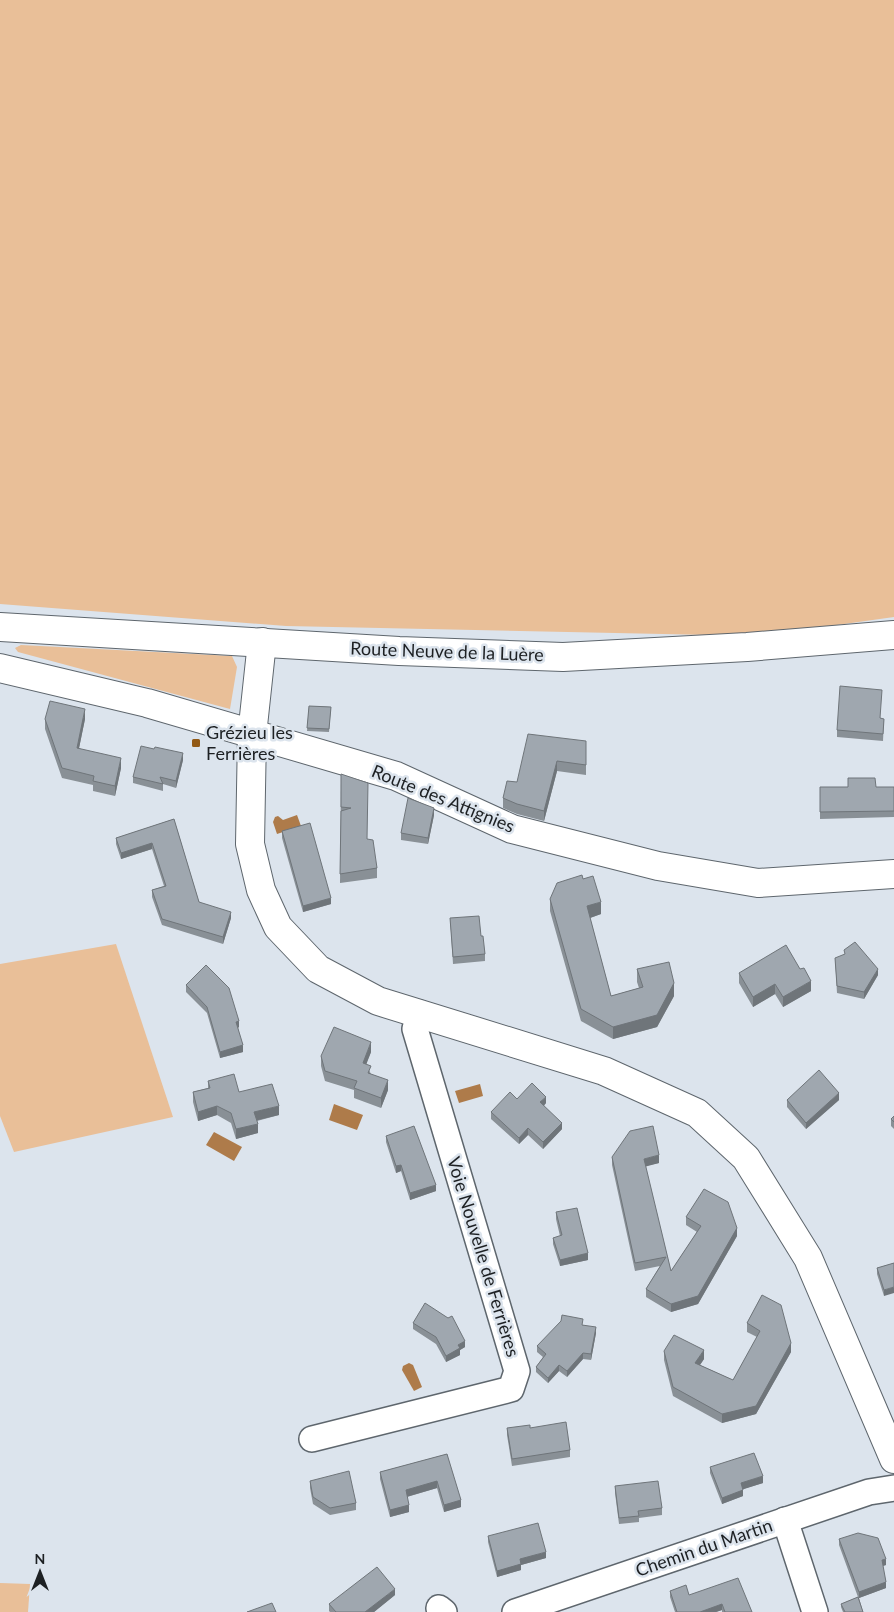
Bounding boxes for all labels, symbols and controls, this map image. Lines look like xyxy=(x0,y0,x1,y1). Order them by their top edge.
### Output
street label: Route Neuve de la Luère xyxy=(350,637,544,665)
place label: Grézieu les Ferrières xyxy=(206,721,293,764)
marker: Grézieu les Ferrières xyxy=(190,737,202,749)
street label: Route des Attignies xyxy=(369,759,518,837)
street label: Voie Nouvelle de Ferrières xyxy=(443,1154,525,1359)
street label: Chemin du Martin xyxy=(632,1513,775,1581)
north arrow xyxy=(15,1547,65,1597)
text: N xyxy=(35,1550,45,1567)

